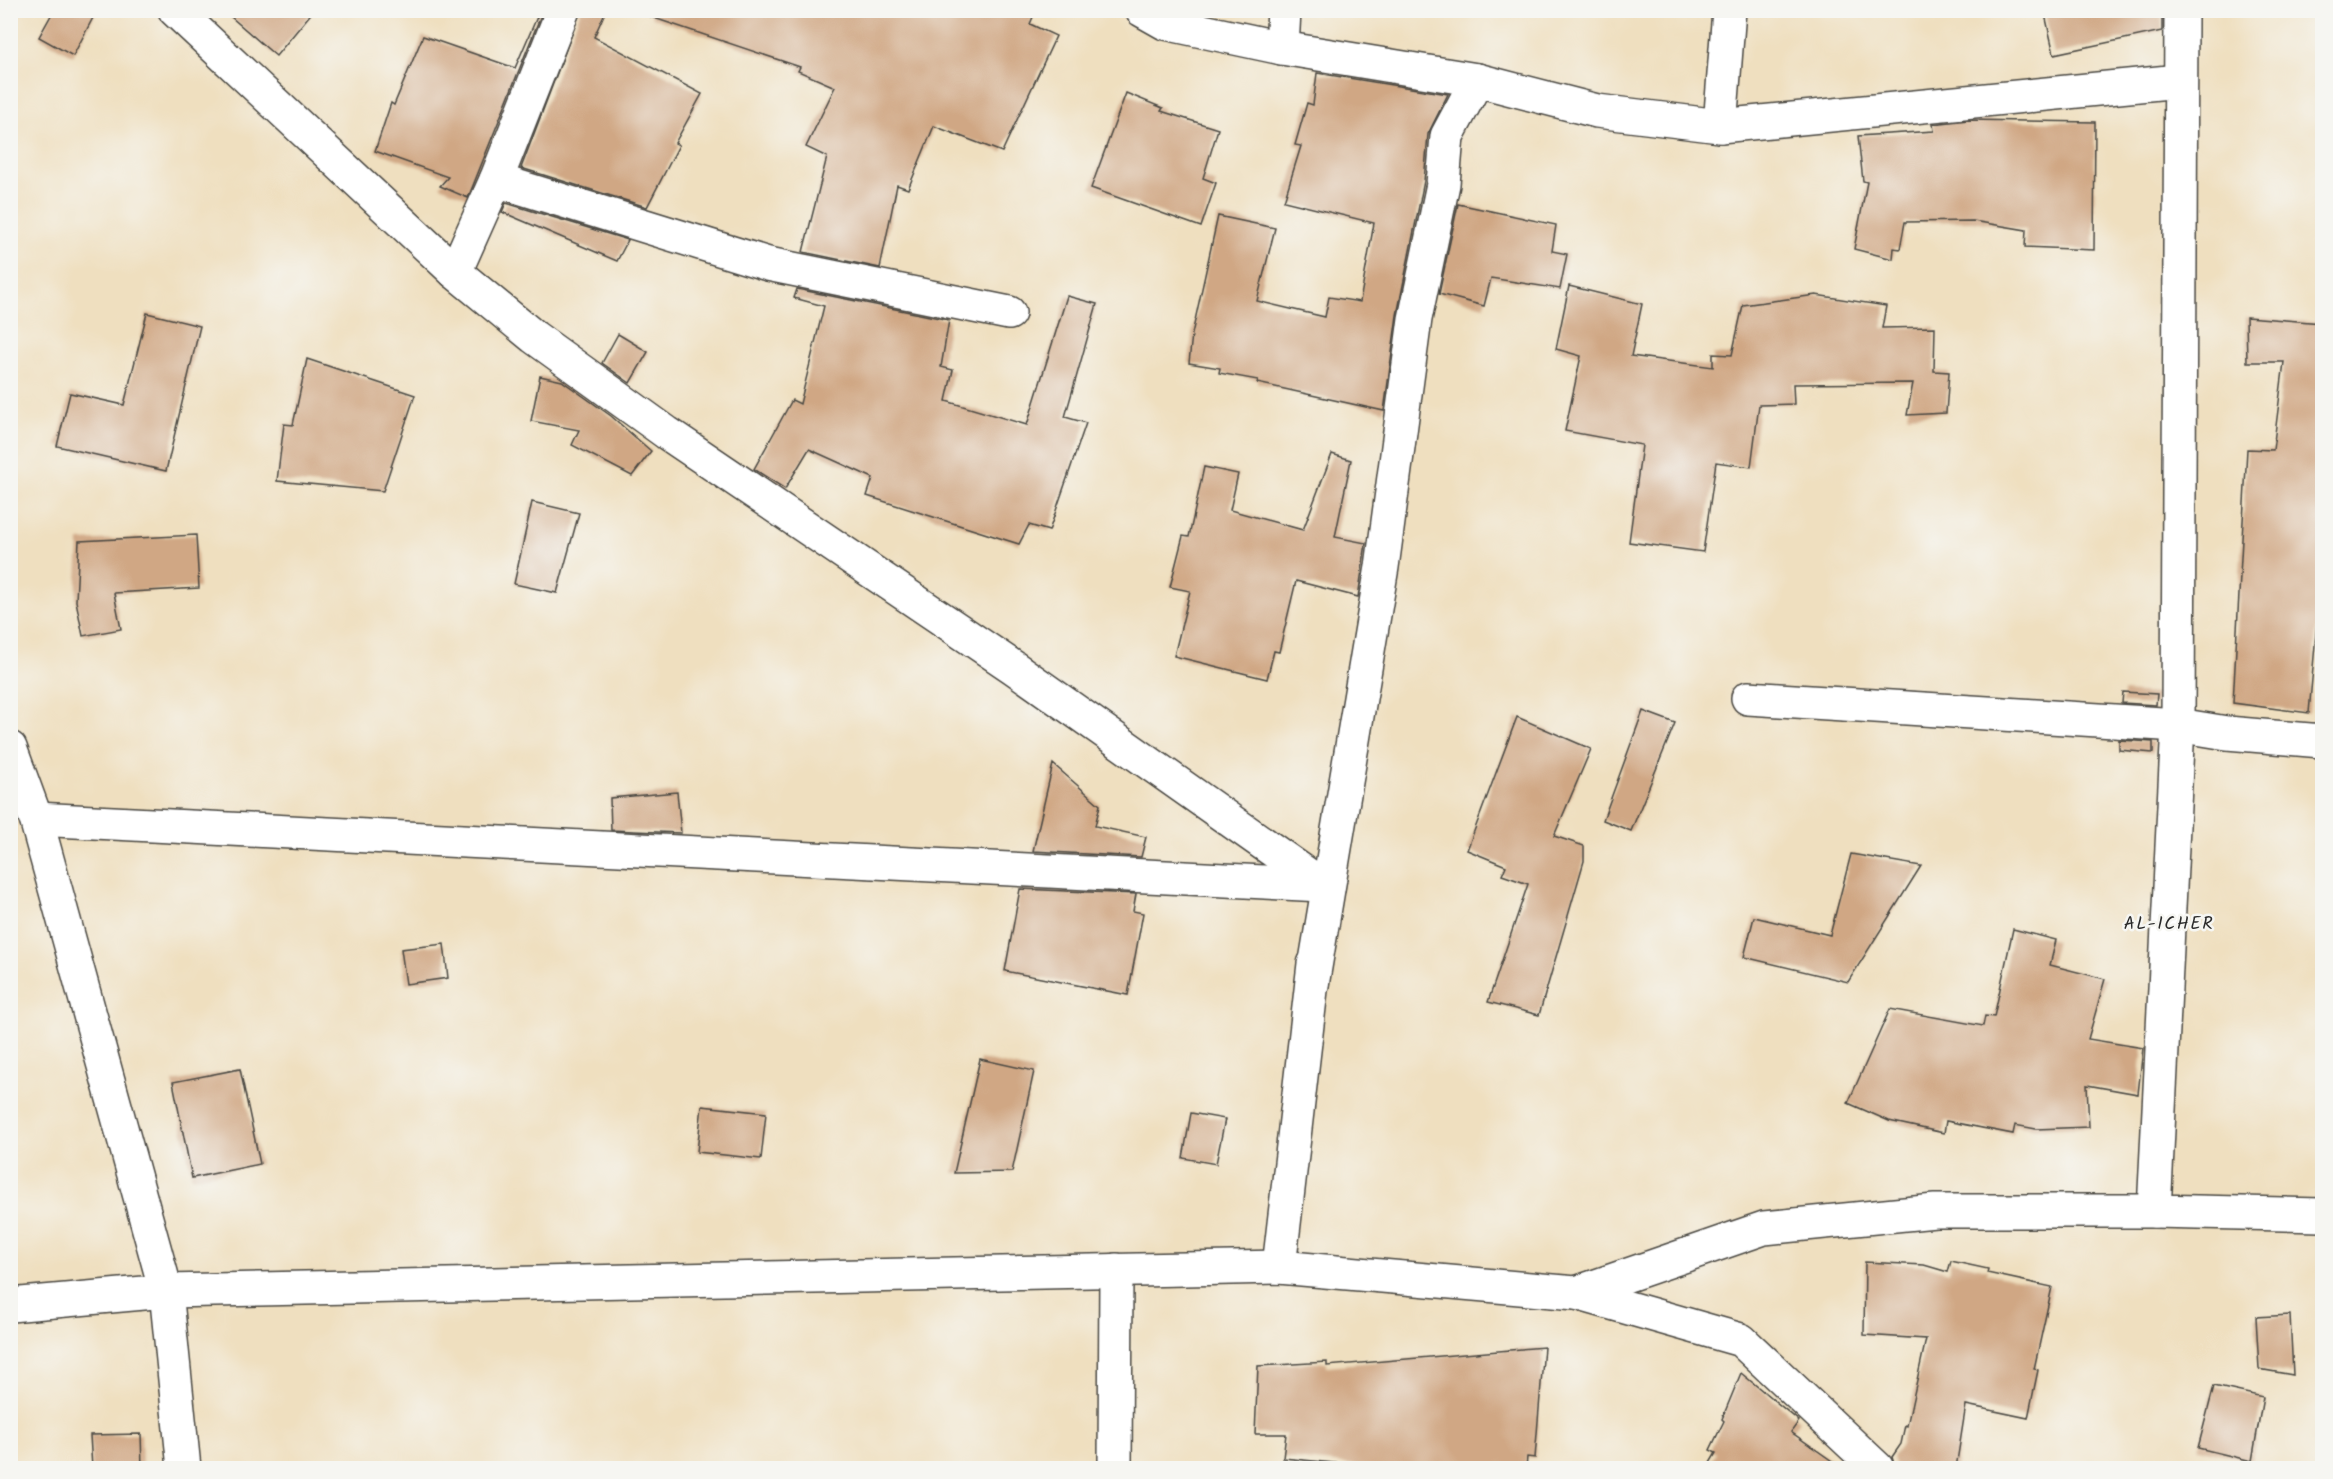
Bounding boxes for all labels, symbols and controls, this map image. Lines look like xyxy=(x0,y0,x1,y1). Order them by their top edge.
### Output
district label: AL-ICHER xyxy=(2124,910,2214,939)

